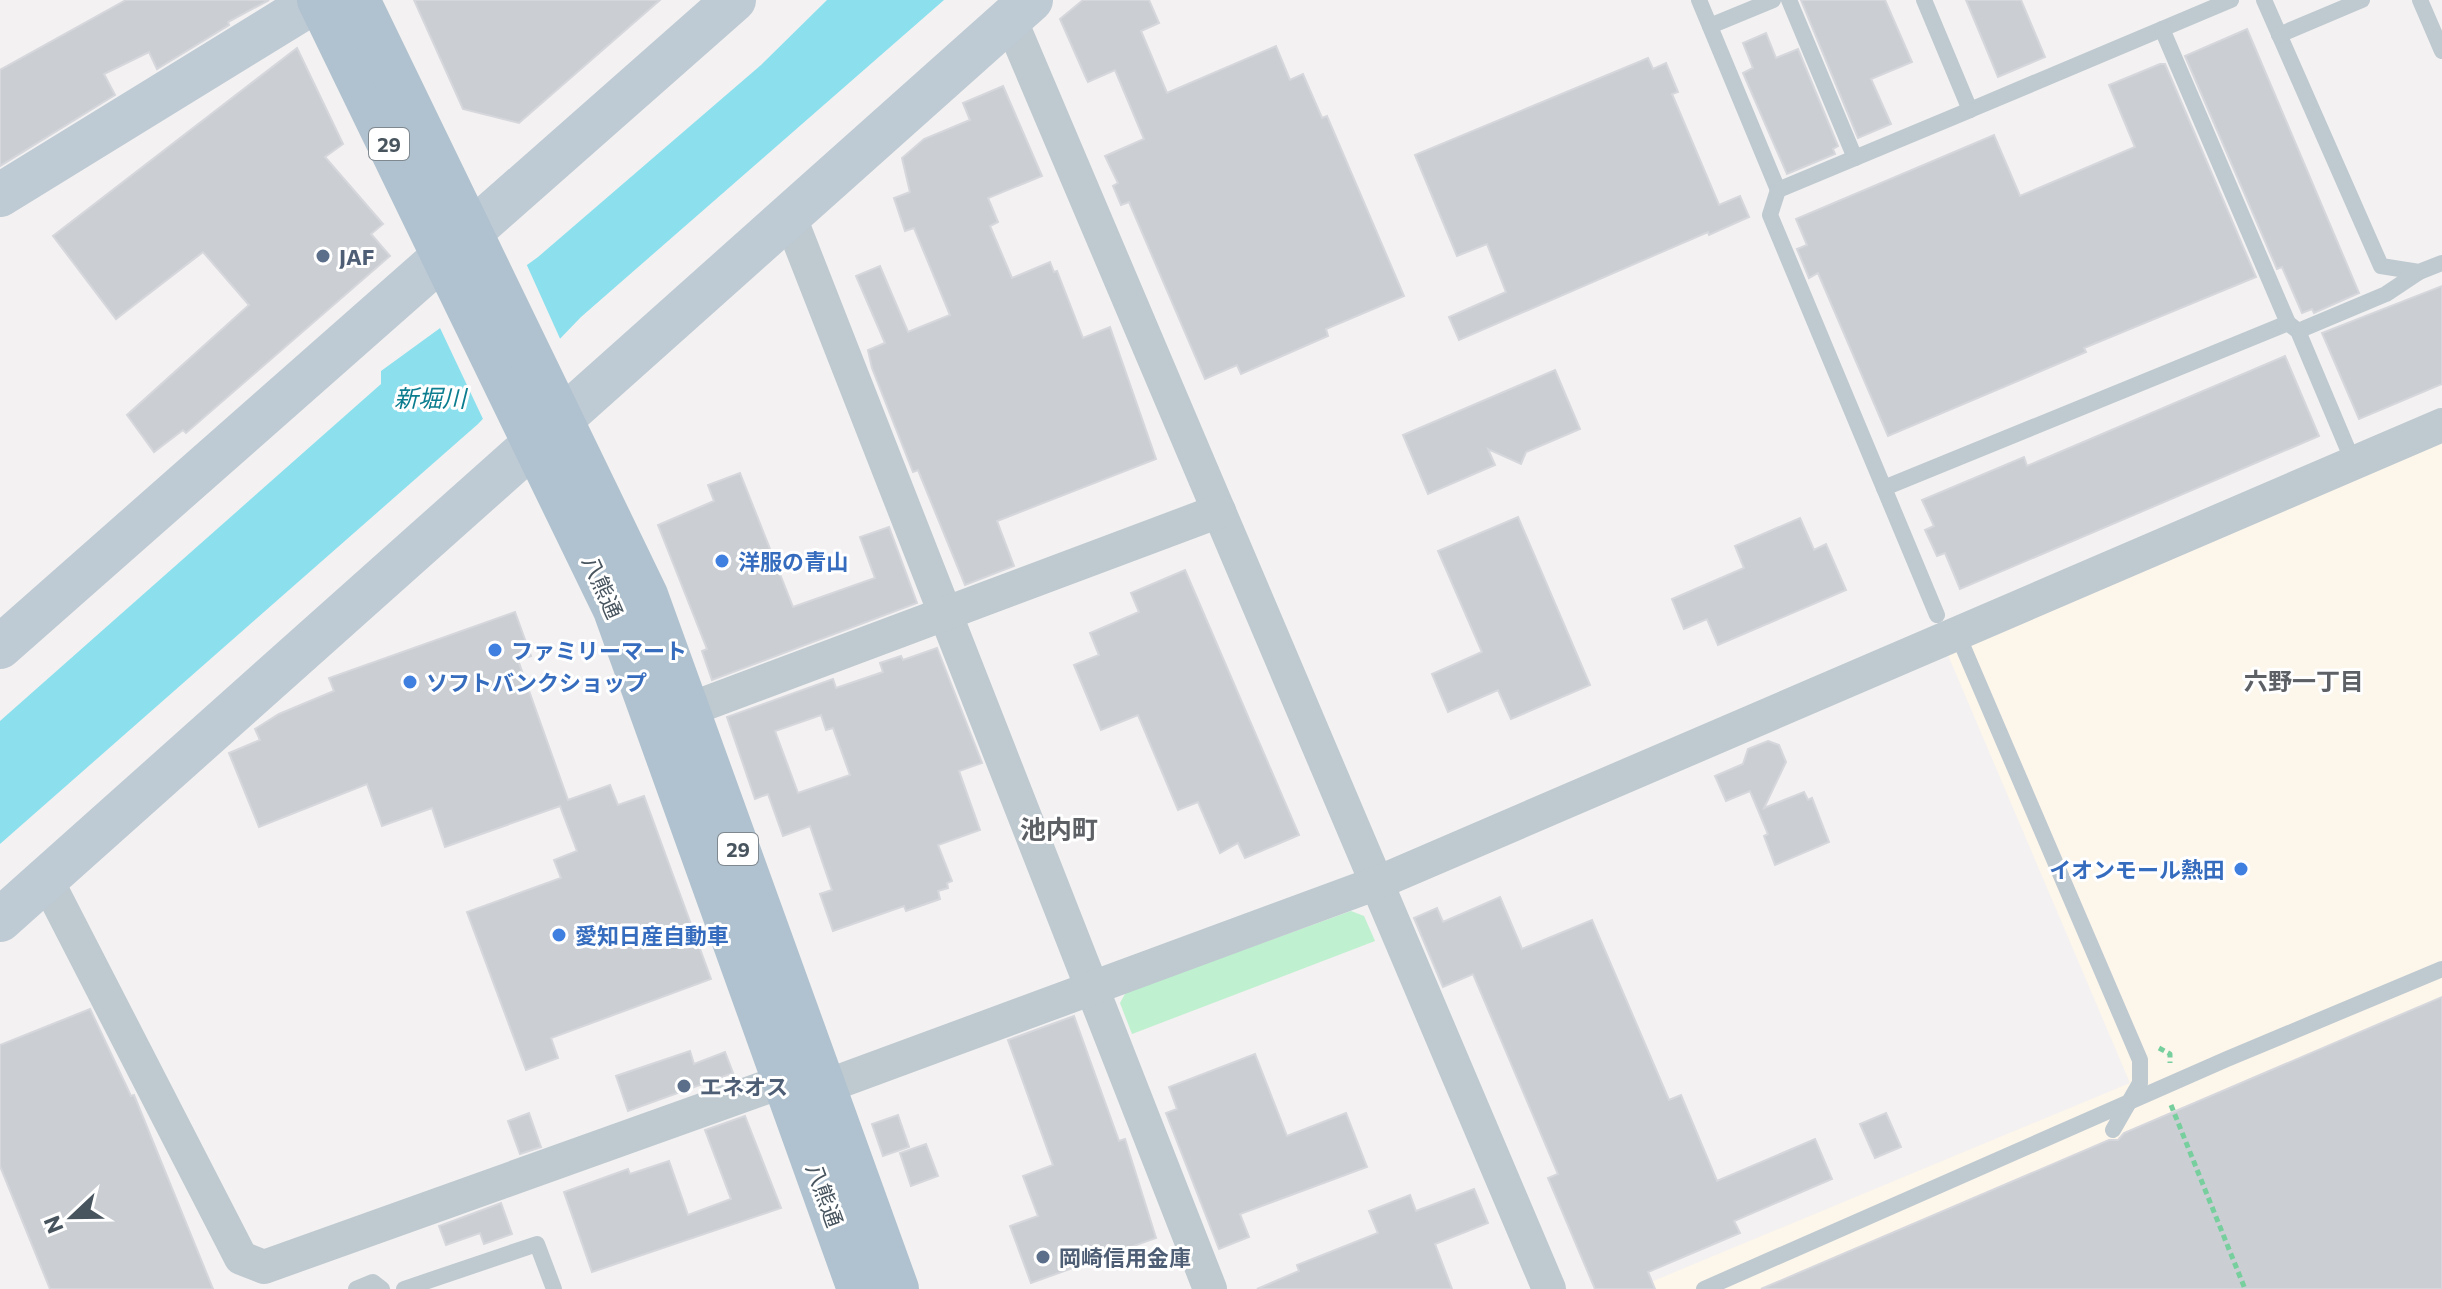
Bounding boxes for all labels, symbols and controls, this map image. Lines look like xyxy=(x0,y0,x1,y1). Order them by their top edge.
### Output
road number: 29 xyxy=(369,128,409,160)
place label: JAF xyxy=(339,243,375,270)
marker: JAF xyxy=(314,247,332,265)
water label: 新堀川 xyxy=(394,383,469,412)
place label: 洋服の青山 xyxy=(738,548,848,575)
street label: 八熊通 xyxy=(577,551,629,623)
marker: 洋服の青山 xyxy=(713,552,731,570)
place label: ファミリーマート xyxy=(511,637,687,664)
marker: ファミリーマート xyxy=(486,641,504,659)
district label: 六野一丁目 xyxy=(2244,666,2364,695)
place label: ソフトバンクショップ xyxy=(426,669,647,696)
marker: ソフトバンクショップ xyxy=(401,673,419,691)
district label: 池内町 xyxy=(1020,813,1098,844)
road number: 29 xyxy=(718,833,758,865)
place label: イオンモール熱田 xyxy=(2049,856,2225,883)
marker: イオンモール熱田 xyxy=(2232,860,2250,878)
place label: 愛知日産自動車 xyxy=(575,922,729,949)
marker: 愛知日産自動車 xyxy=(550,926,568,944)
place label: エネオス xyxy=(700,1073,788,1100)
marker: エネオス xyxy=(675,1077,693,1095)
street label: 八熊通 xyxy=(801,1159,849,1231)
north arrow xyxy=(32,1177,112,1257)
text: N xyxy=(37,1212,69,1237)
place label: 岡崎信用金庫 xyxy=(1059,1244,1191,1271)
marker: 岡崎信用金庫 xyxy=(1034,1248,1052,1266)

